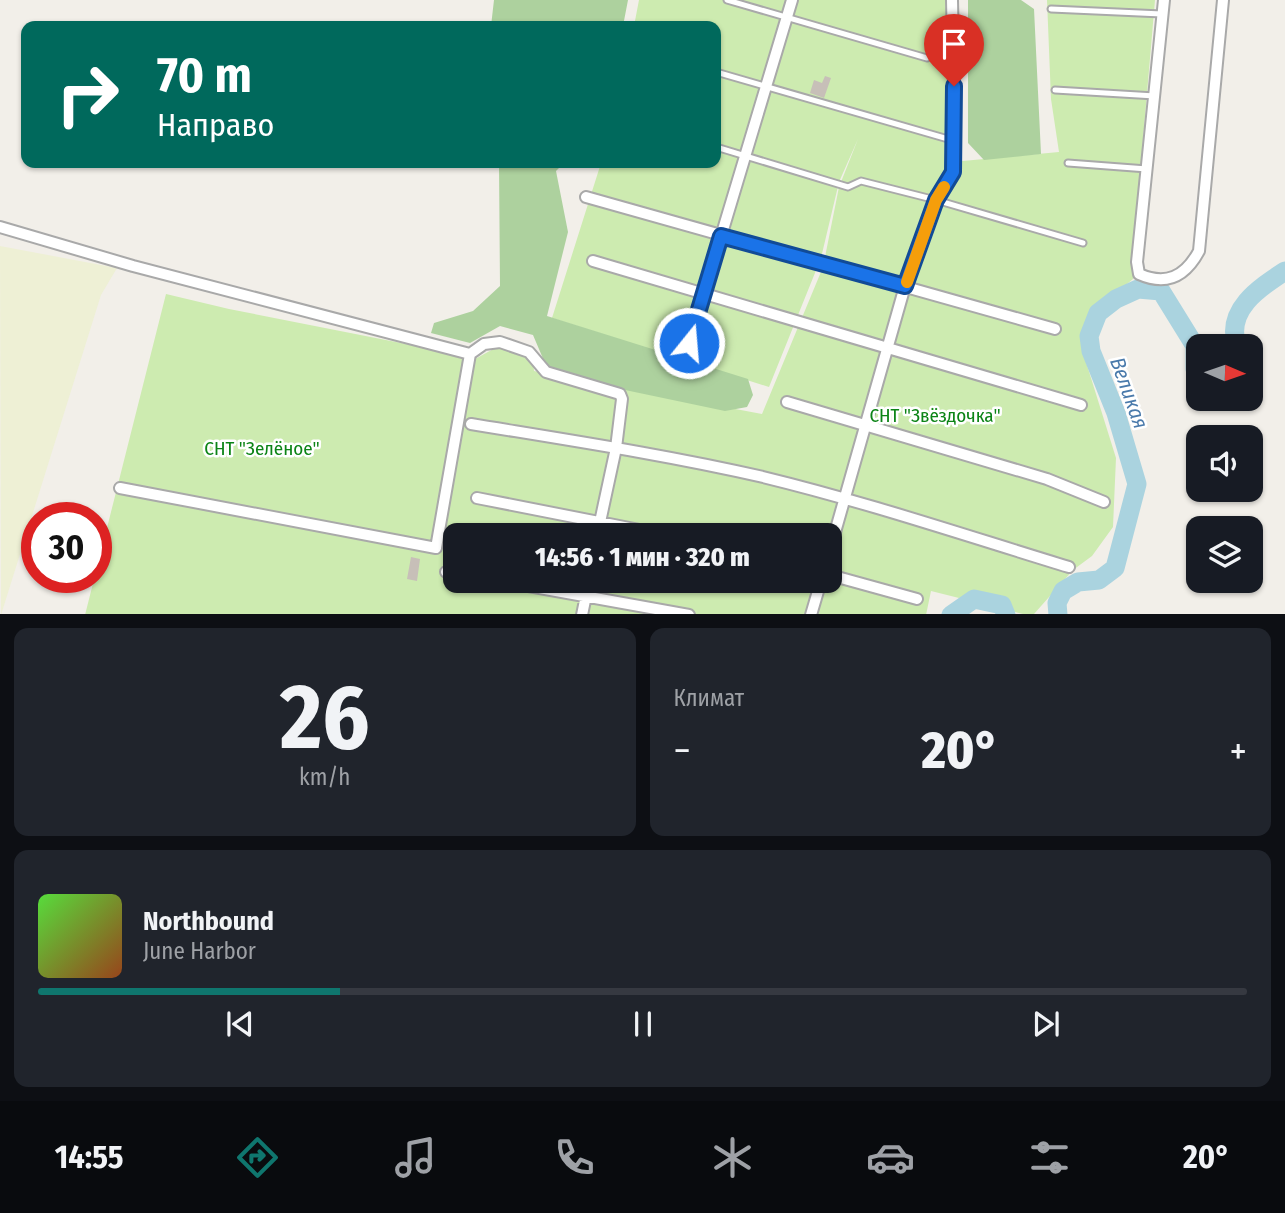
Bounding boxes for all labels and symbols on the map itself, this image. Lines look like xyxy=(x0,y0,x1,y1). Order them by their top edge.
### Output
pin xyxy=(924,14,984,86)
position arrow xyxy=(652,306,726,380)
north arrow xyxy=(1186,334,1264,411)
water label: Великая xyxy=(1104,354,1154,432)
park label: СНТ "Звёздочка" xyxy=(869,404,1001,427)
park label: СНТ "Зелёное" xyxy=(204,437,320,460)
speed limit sign: 30 xyxy=(21,502,112,593)

